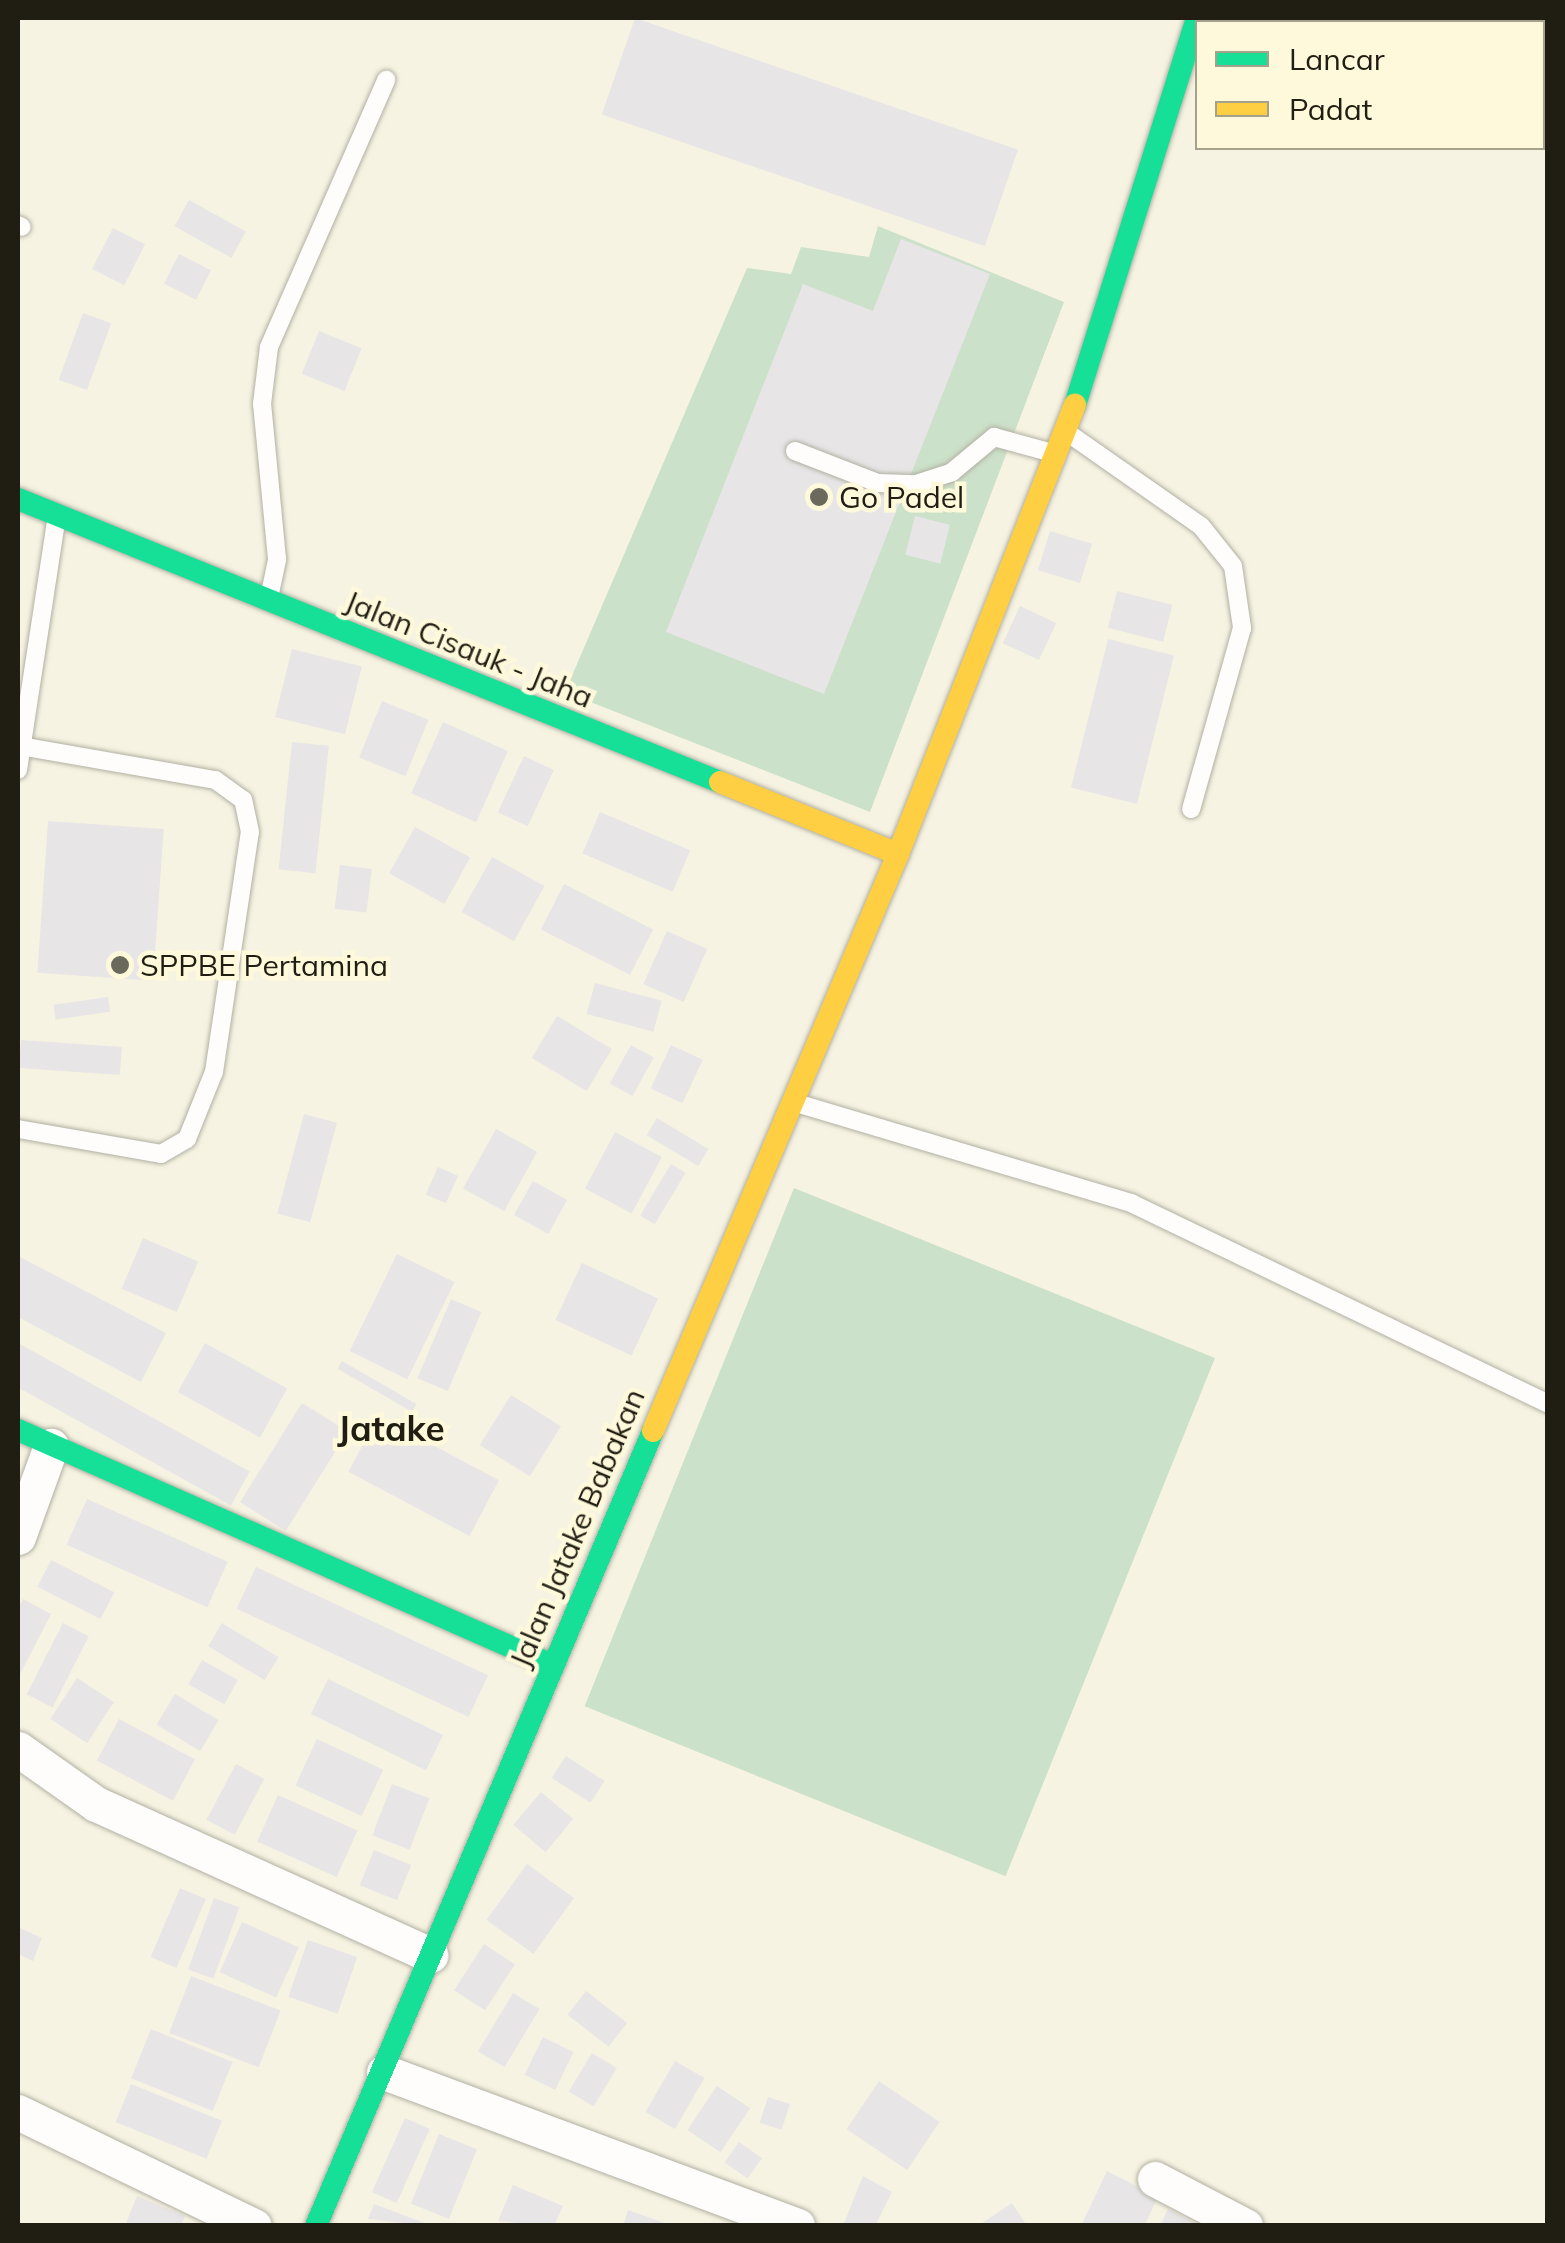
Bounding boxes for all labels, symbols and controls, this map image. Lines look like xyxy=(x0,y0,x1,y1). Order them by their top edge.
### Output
legend xyxy=(1195,20,1545,150)
text: Lancar xyxy=(1289,40,1385,78)
text: Padat xyxy=(1289,90,1372,128)
place label: Go Padel xyxy=(839,479,964,515)
marker: Go Padel xyxy=(808,486,830,508)
street label: Jalan Cisauk - Jaha xyxy=(340,583,598,715)
place label: SPPBE Pertamina xyxy=(140,947,388,983)
marker: SPPBE Pertamina xyxy=(109,954,131,976)
street label: Jalan Jatake Babakan xyxy=(502,1383,652,1673)
district label: Jatake xyxy=(337,1407,445,1449)

